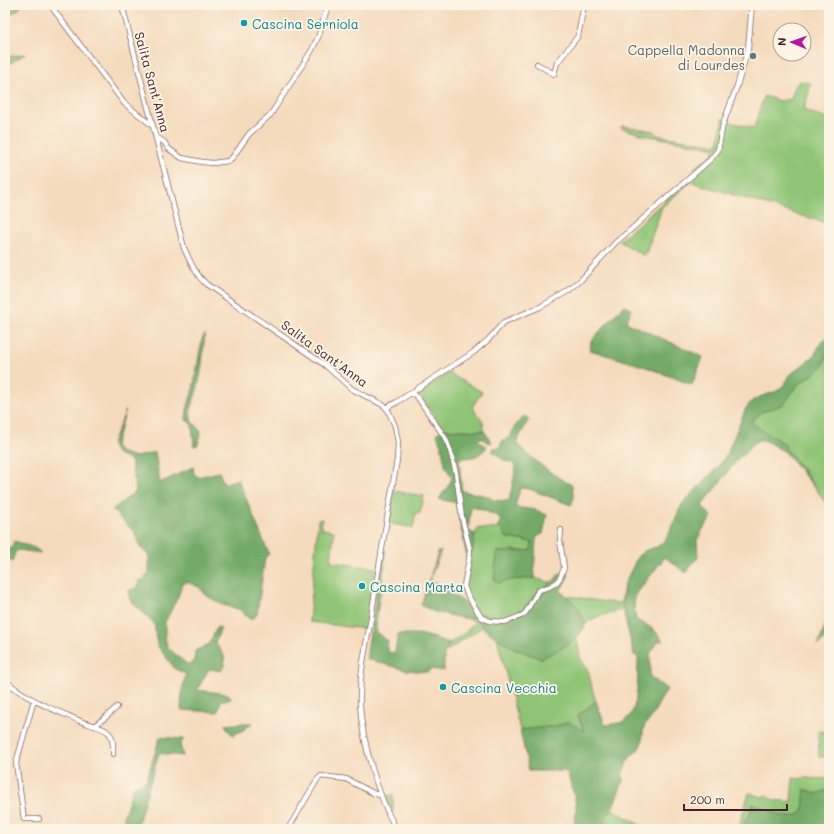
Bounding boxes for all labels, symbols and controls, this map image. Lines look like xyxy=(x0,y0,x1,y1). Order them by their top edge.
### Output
place label: Cascina Serniola xyxy=(252,15,359,32)
marker: Cascina Serniola xyxy=(239,18,249,28)
north arrow xyxy=(772,22,812,62)
street label: Salita Sant'Anna xyxy=(131,30,175,134)
text: N xyxy=(774,37,789,46)
place label: Cappella Madonna di Lourdes xyxy=(628,41,745,73)
marker: Cappella Madonna di Lourdes xyxy=(748,51,758,61)
street label: Salita Sant'Anna xyxy=(278,316,372,390)
place label: Cascina Marta xyxy=(370,578,464,595)
marker: Cascina Marta xyxy=(357,581,367,591)
place label: Cascina Vecchia xyxy=(451,679,557,696)
marker: Cascina Vecchia xyxy=(438,682,448,692)
scale bar xyxy=(684,786,787,812)
text: 200 m xyxy=(690,791,725,807)

